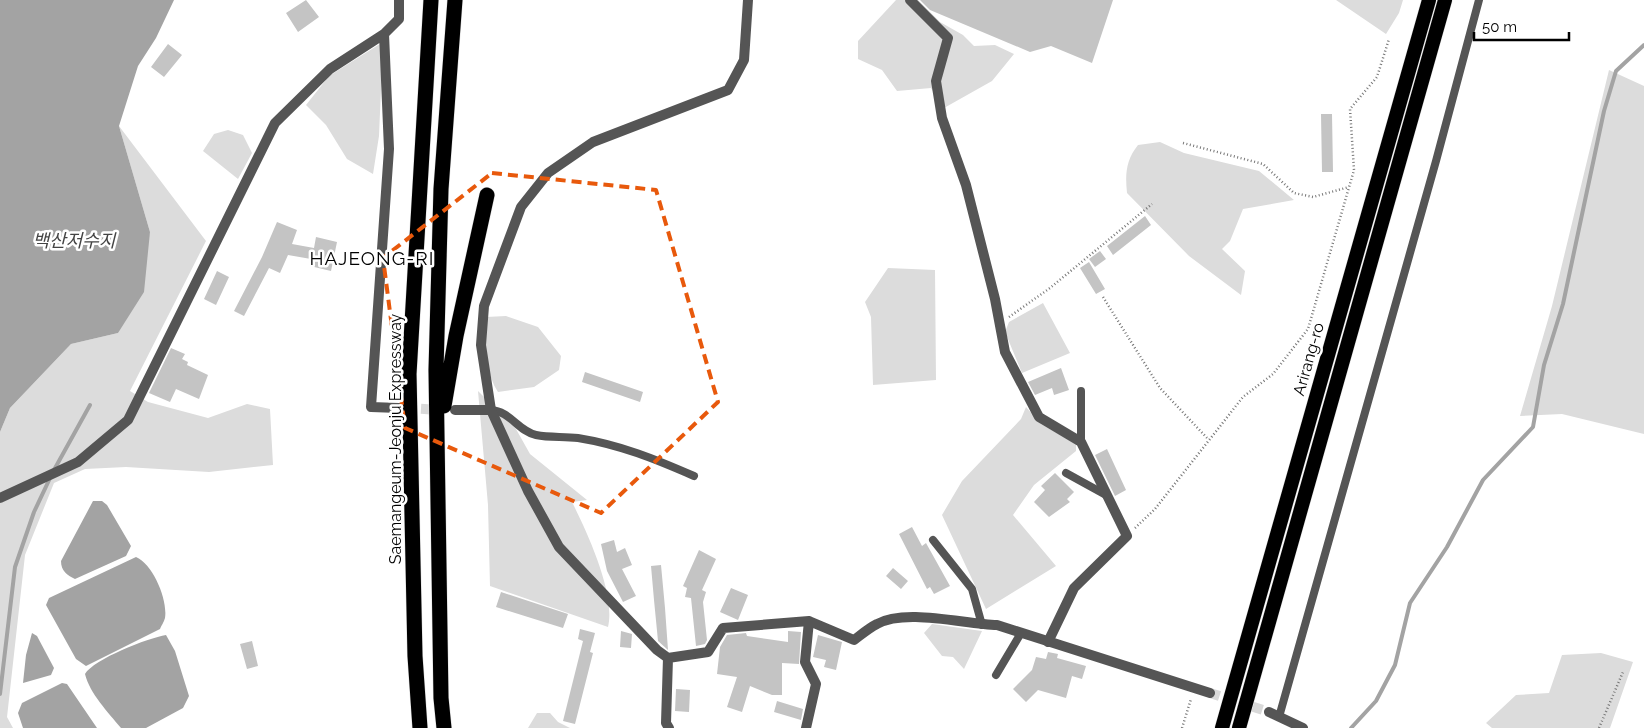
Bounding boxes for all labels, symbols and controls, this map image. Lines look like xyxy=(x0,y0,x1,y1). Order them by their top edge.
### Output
scale bar xyxy=(1474,10,1569,42)
text: 50 m xyxy=(1482,18,1517,36)
water label: 백산저수지 xyxy=(33,230,117,251)
district label: HAJEONG-RI xyxy=(310,247,434,269)
street label: Saemangeum-Jeonju Expressway xyxy=(386,313,405,564)
street label: Arirang-ro xyxy=(1289,320,1328,398)

